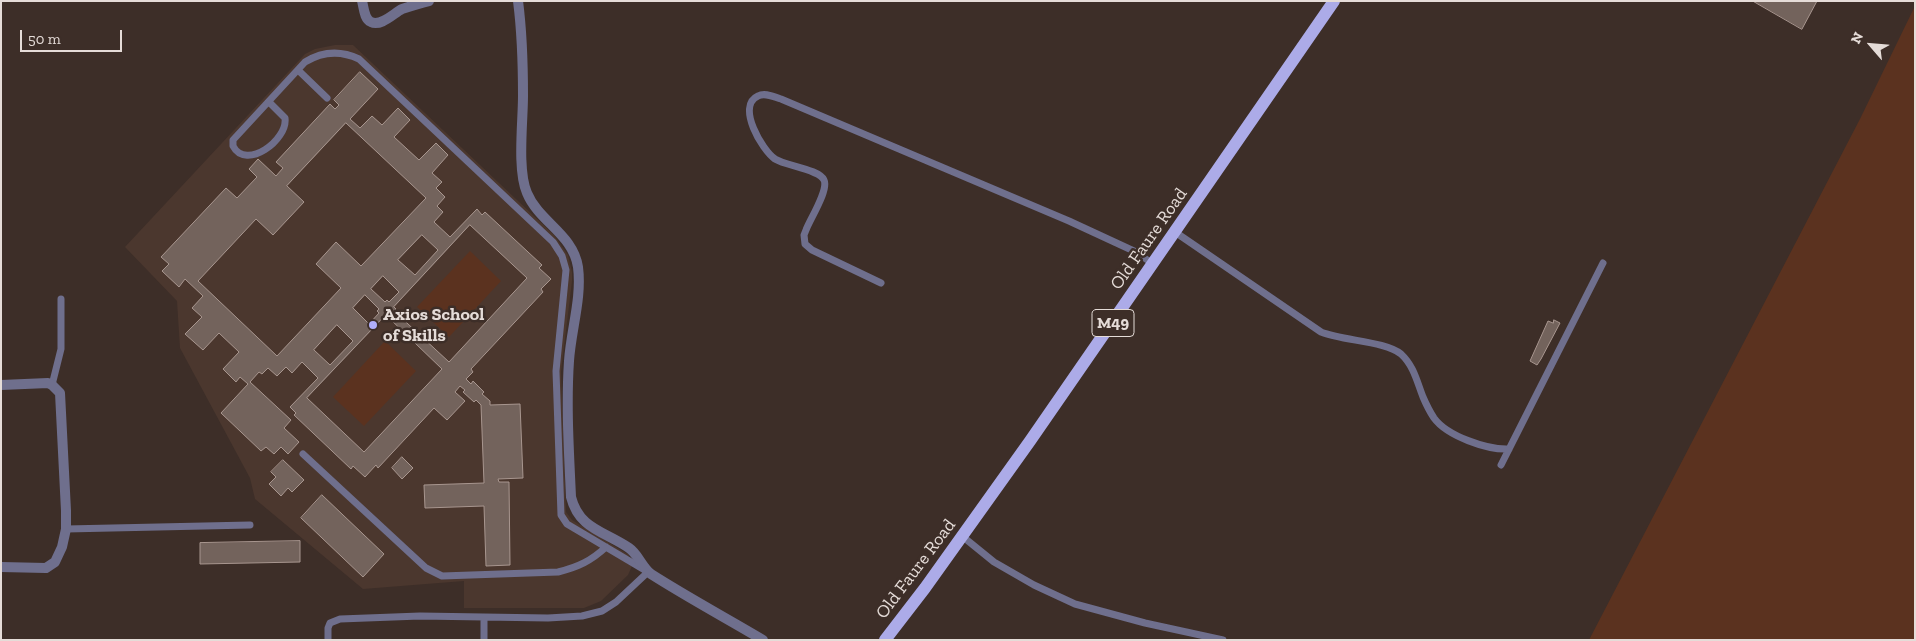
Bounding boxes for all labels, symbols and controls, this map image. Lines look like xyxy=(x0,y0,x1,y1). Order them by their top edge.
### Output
scale bar xyxy=(22,20,125,52)
north arrow xyxy=(1846,20,1896,70)
text: N xyxy=(1847,29,1867,47)
text: 50 m xyxy=(28,30,61,48)
street label: Old Faure Road xyxy=(1106,184,1192,294)
place label: Axios School of Skills xyxy=(383,304,484,346)
road number: M49 xyxy=(1092,309,1134,336)
marker: Axios School of Skills xyxy=(367,319,379,331)
street label: Old Faure Road xyxy=(872,515,960,623)

